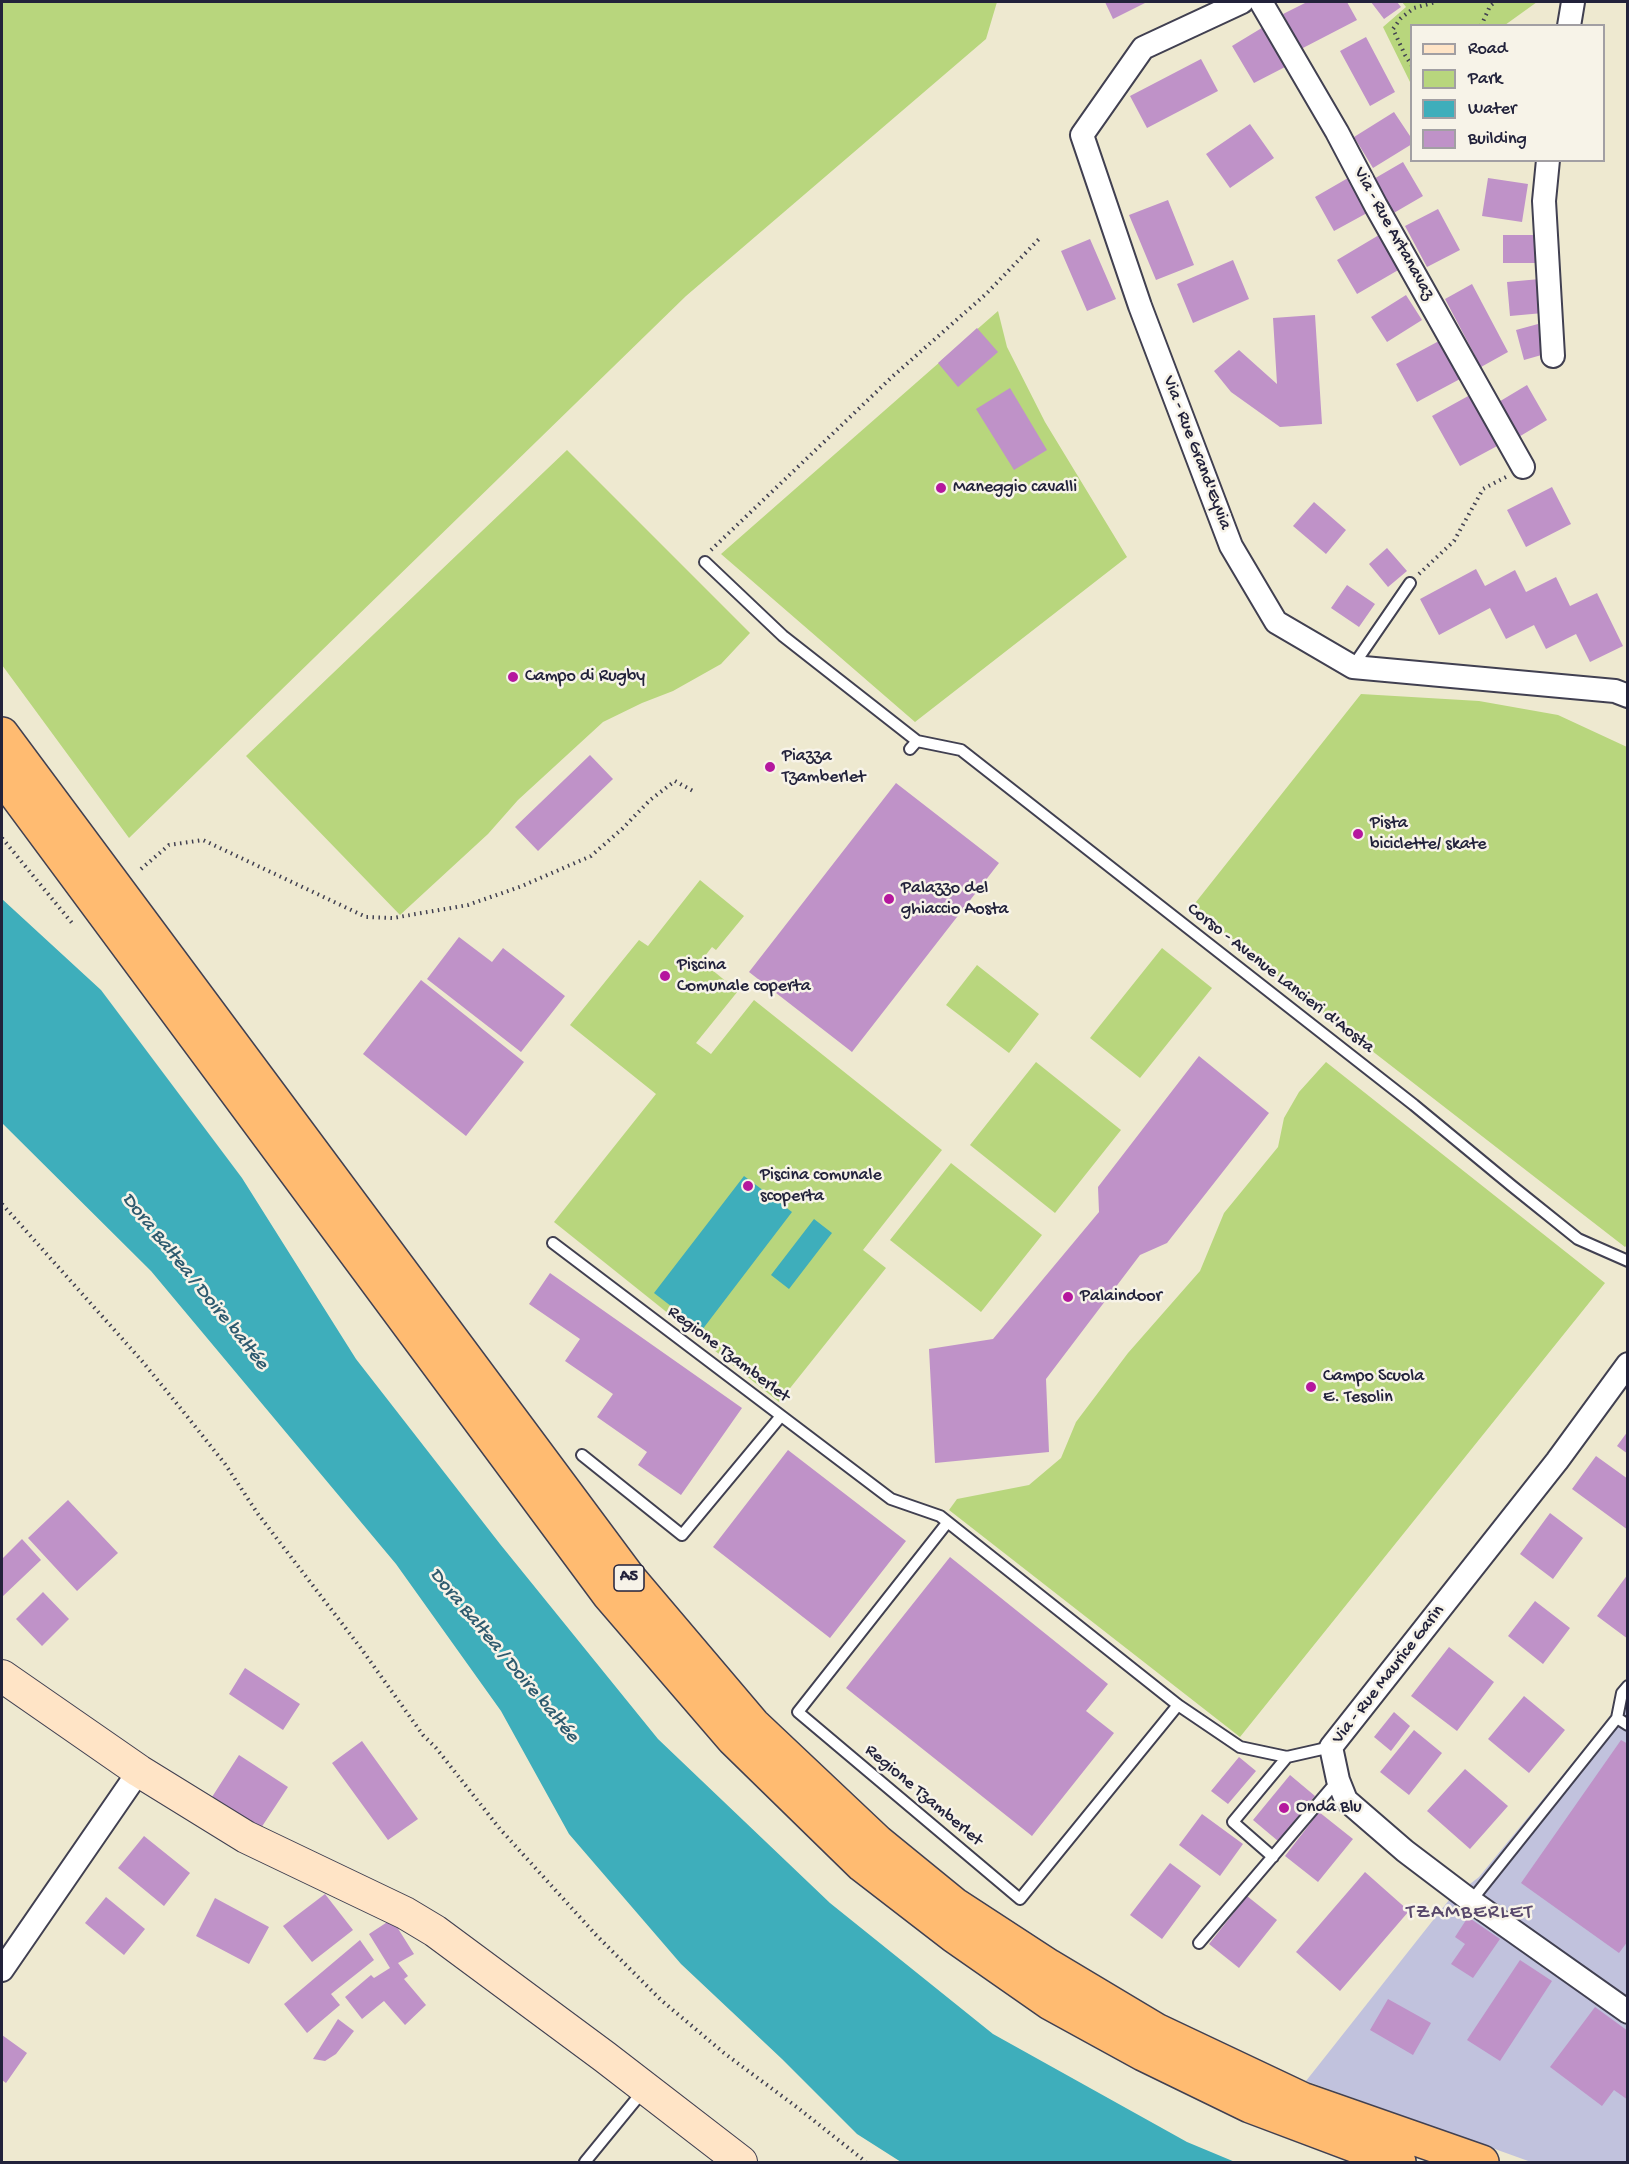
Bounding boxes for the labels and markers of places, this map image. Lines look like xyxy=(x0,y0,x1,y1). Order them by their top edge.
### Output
place label: Maneggio cavalli xyxy=(953,477,1077,499)
marker: Maneggio cavalli xyxy=(934,481,948,495)
place label: Campo di Rugby xyxy=(525,666,645,688)
marker: Campo di Rugby xyxy=(506,670,520,684)
place label: Piazza Tzamberlet xyxy=(782,746,865,789)
marker: Piazza Tzamberlet xyxy=(763,760,777,774)
place label: Pista biciclette/ skate xyxy=(1370,813,1487,856)
marker: Pista biciclette/ skate xyxy=(1351,827,1365,841)
place label: Palazzo del ghiaccio Aosta xyxy=(901,878,1008,920)
marker: Palazzo del ghiaccio Aosta xyxy=(882,892,896,906)
place label: Piscina Comunale coperta xyxy=(677,955,811,998)
marker: Piscina Comunale coperta xyxy=(658,969,672,983)
place label: Piscina comunale scoperta xyxy=(760,1165,882,1208)
marker: Piscina comunale scoperta xyxy=(741,1179,755,1193)
place label: Palaindoor xyxy=(1080,1286,1162,1308)
marker: Palaindoor xyxy=(1061,1290,1075,1304)
place label: Campo Scuola E. Tesolin xyxy=(1323,1366,1424,1408)
marker: Campo Scuola E. Tesolin xyxy=(1304,1380,1318,1394)
place label: Onda Blu xyxy=(1296,1797,1362,1819)
marker: Onda Blu xyxy=(1277,1801,1291,1815)

